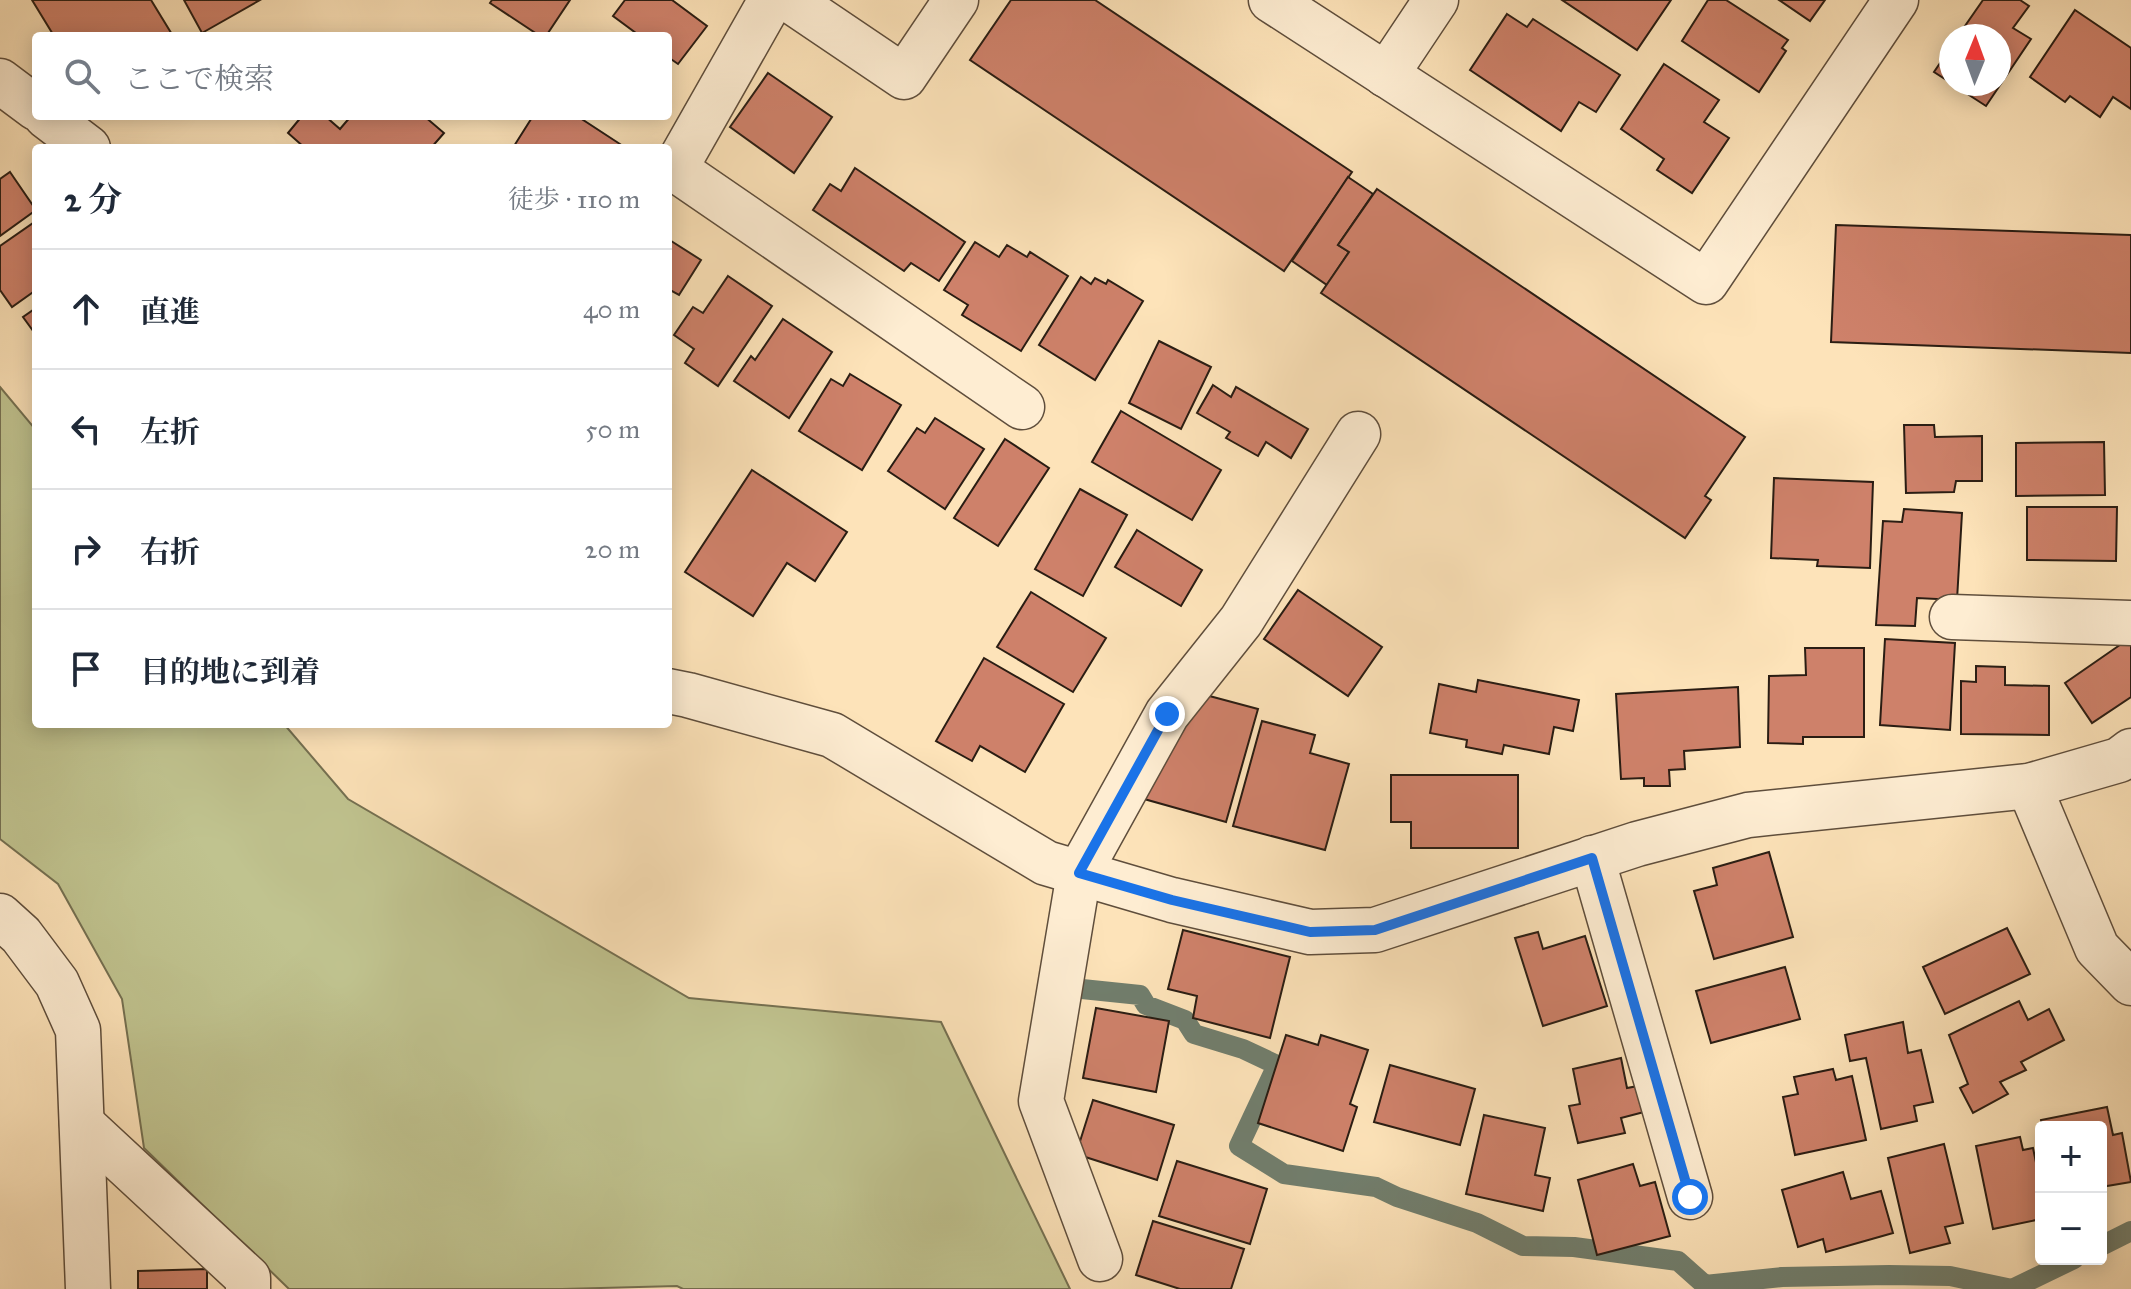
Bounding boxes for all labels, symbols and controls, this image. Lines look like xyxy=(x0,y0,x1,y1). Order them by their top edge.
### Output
north arrow xyxy=(1939,24,2011,96)
search box xyxy=(32,32,672,120)
icon: search xyxy=(60,54,104,98)
text: ここで検索 xyxy=(124,61,274,97)
text: 2 分 xyxy=(64,179,122,220)
text: 徒歩 · 110 m xyxy=(508,183,640,215)
icon: ahead xyxy=(64,287,108,331)
text: 40 m xyxy=(583,293,640,325)
text: 直進 xyxy=(140,294,200,330)
icon: left xyxy=(64,407,108,451)
text: 50 m xyxy=(585,413,640,445)
text: 左折 xyxy=(140,414,200,450)
icon: right xyxy=(64,527,108,571)
text: 20 m xyxy=(585,533,640,565)
text: 右折 xyxy=(140,534,200,570)
icon: arrive xyxy=(64,647,108,691)
text: 目的地に到着 xyxy=(140,654,320,690)
route end xyxy=(1149,696,1185,732)
map controls xyxy=(2035,1121,2107,1265)
button: + xyxy=(2035,1121,2107,1193)
route start xyxy=(1672,1179,1708,1215)
button: − xyxy=(2035,1193,2107,1265)

